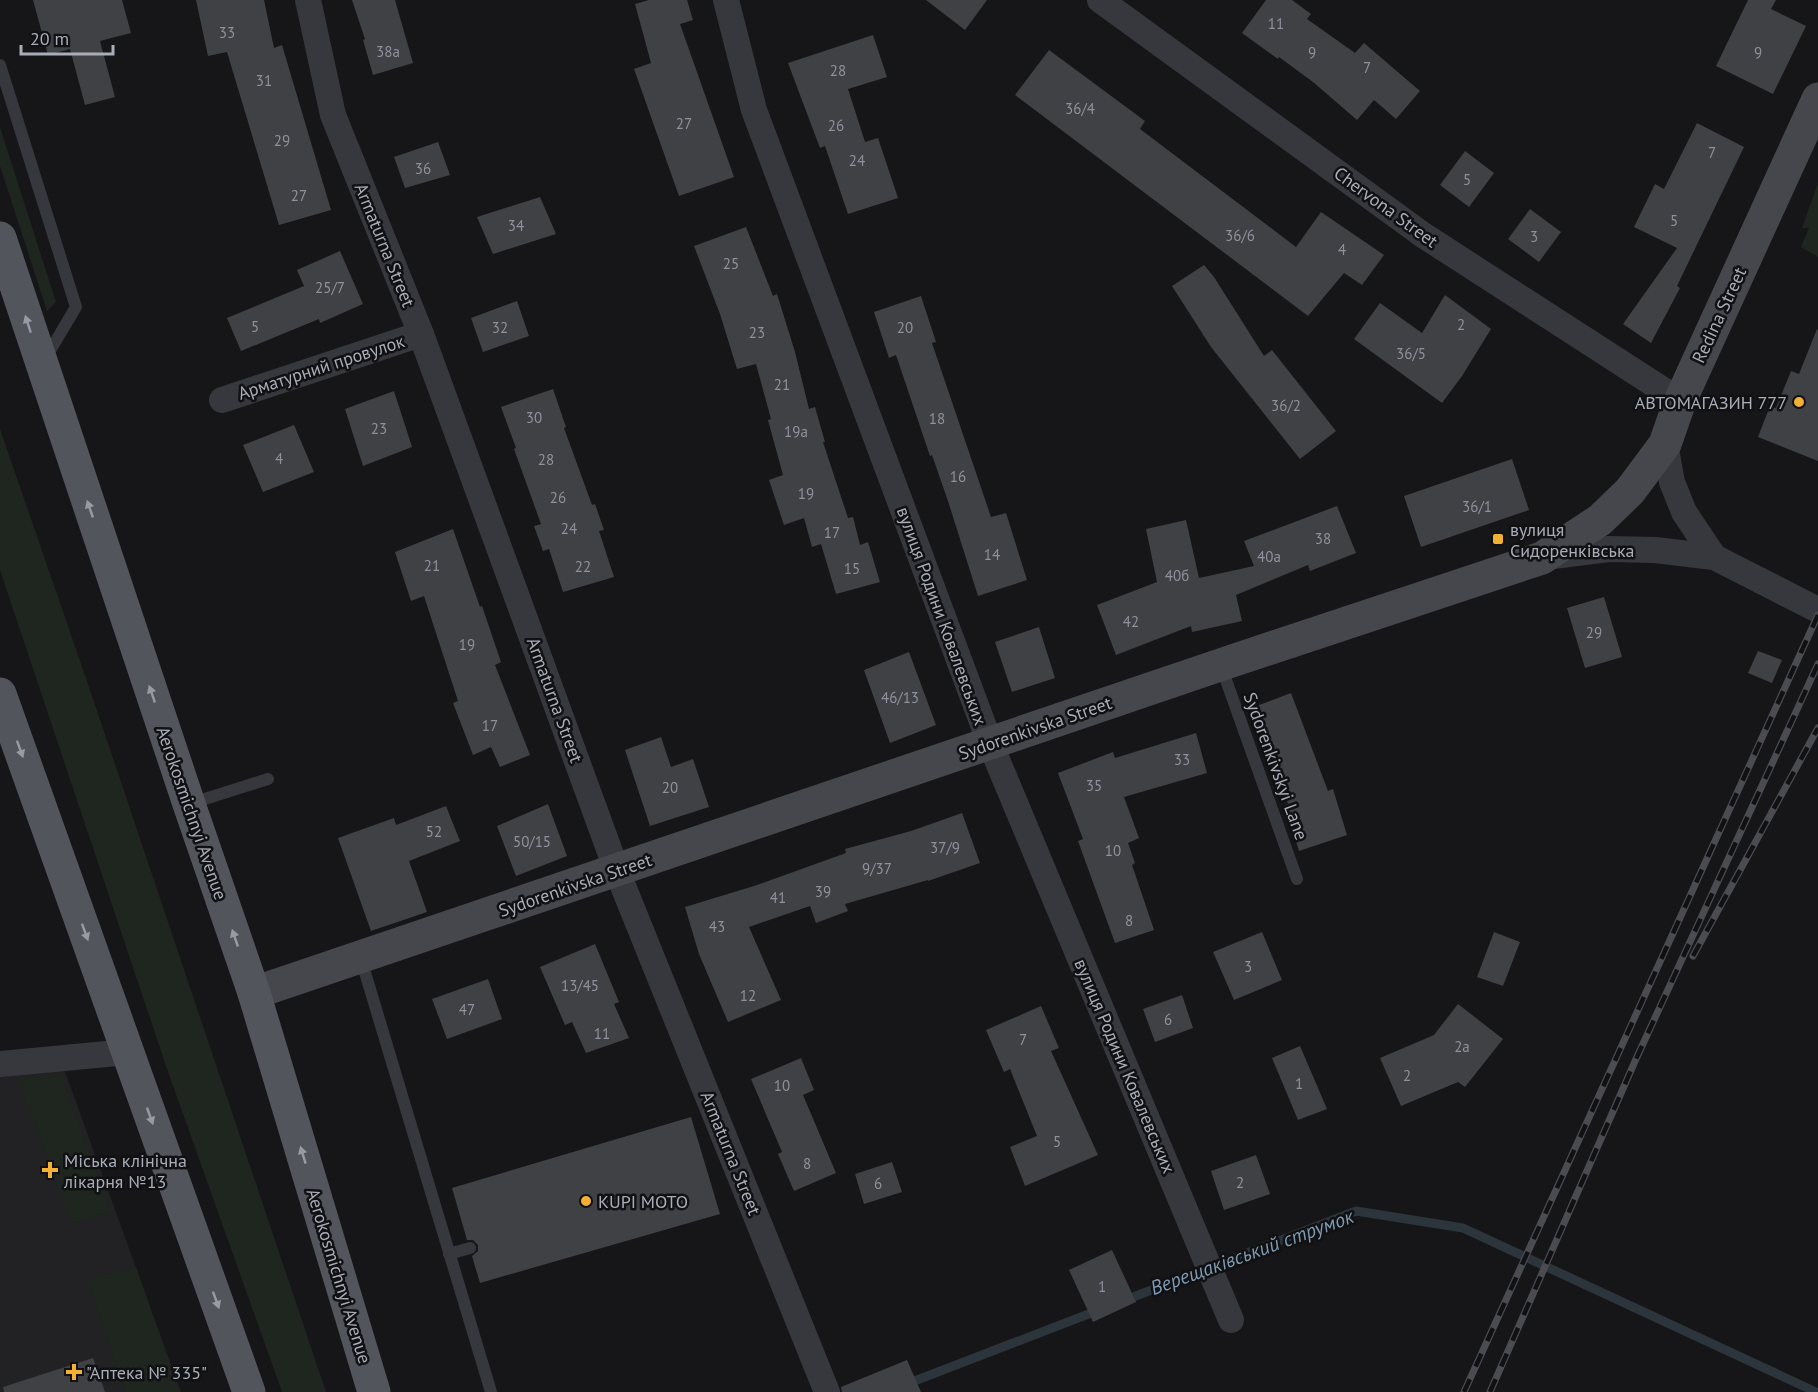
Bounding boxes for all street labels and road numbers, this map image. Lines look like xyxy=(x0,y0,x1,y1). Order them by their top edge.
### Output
street label: Chervona Street xyxy=(1329,162,1443,252)
street label: Armaturna Street xyxy=(350,180,420,310)
street label: Redina Street xyxy=(1687,263,1751,367)
street label: Арматурний провулок xyxy=(235,329,408,405)
street label: вулиця Родини Ковалевських xyxy=(892,504,992,728)
street label: Armaturna Street xyxy=(522,634,588,766)
street label: Sydorenkivskyi Lane xyxy=(1239,689,1313,843)
street label: Sydorenkivska Street xyxy=(955,691,1115,765)
street label: Aerokosmichnyi Avenue xyxy=(152,723,232,903)
street label: Sydorenkivska Street xyxy=(495,848,655,922)
street label: вулиця Родини Ковалевських xyxy=(1069,955,1181,1177)
street label: Armaturna Street xyxy=(696,1088,766,1218)
street label: Aerokosmichnyi Avenue xyxy=(301,1186,377,1366)

